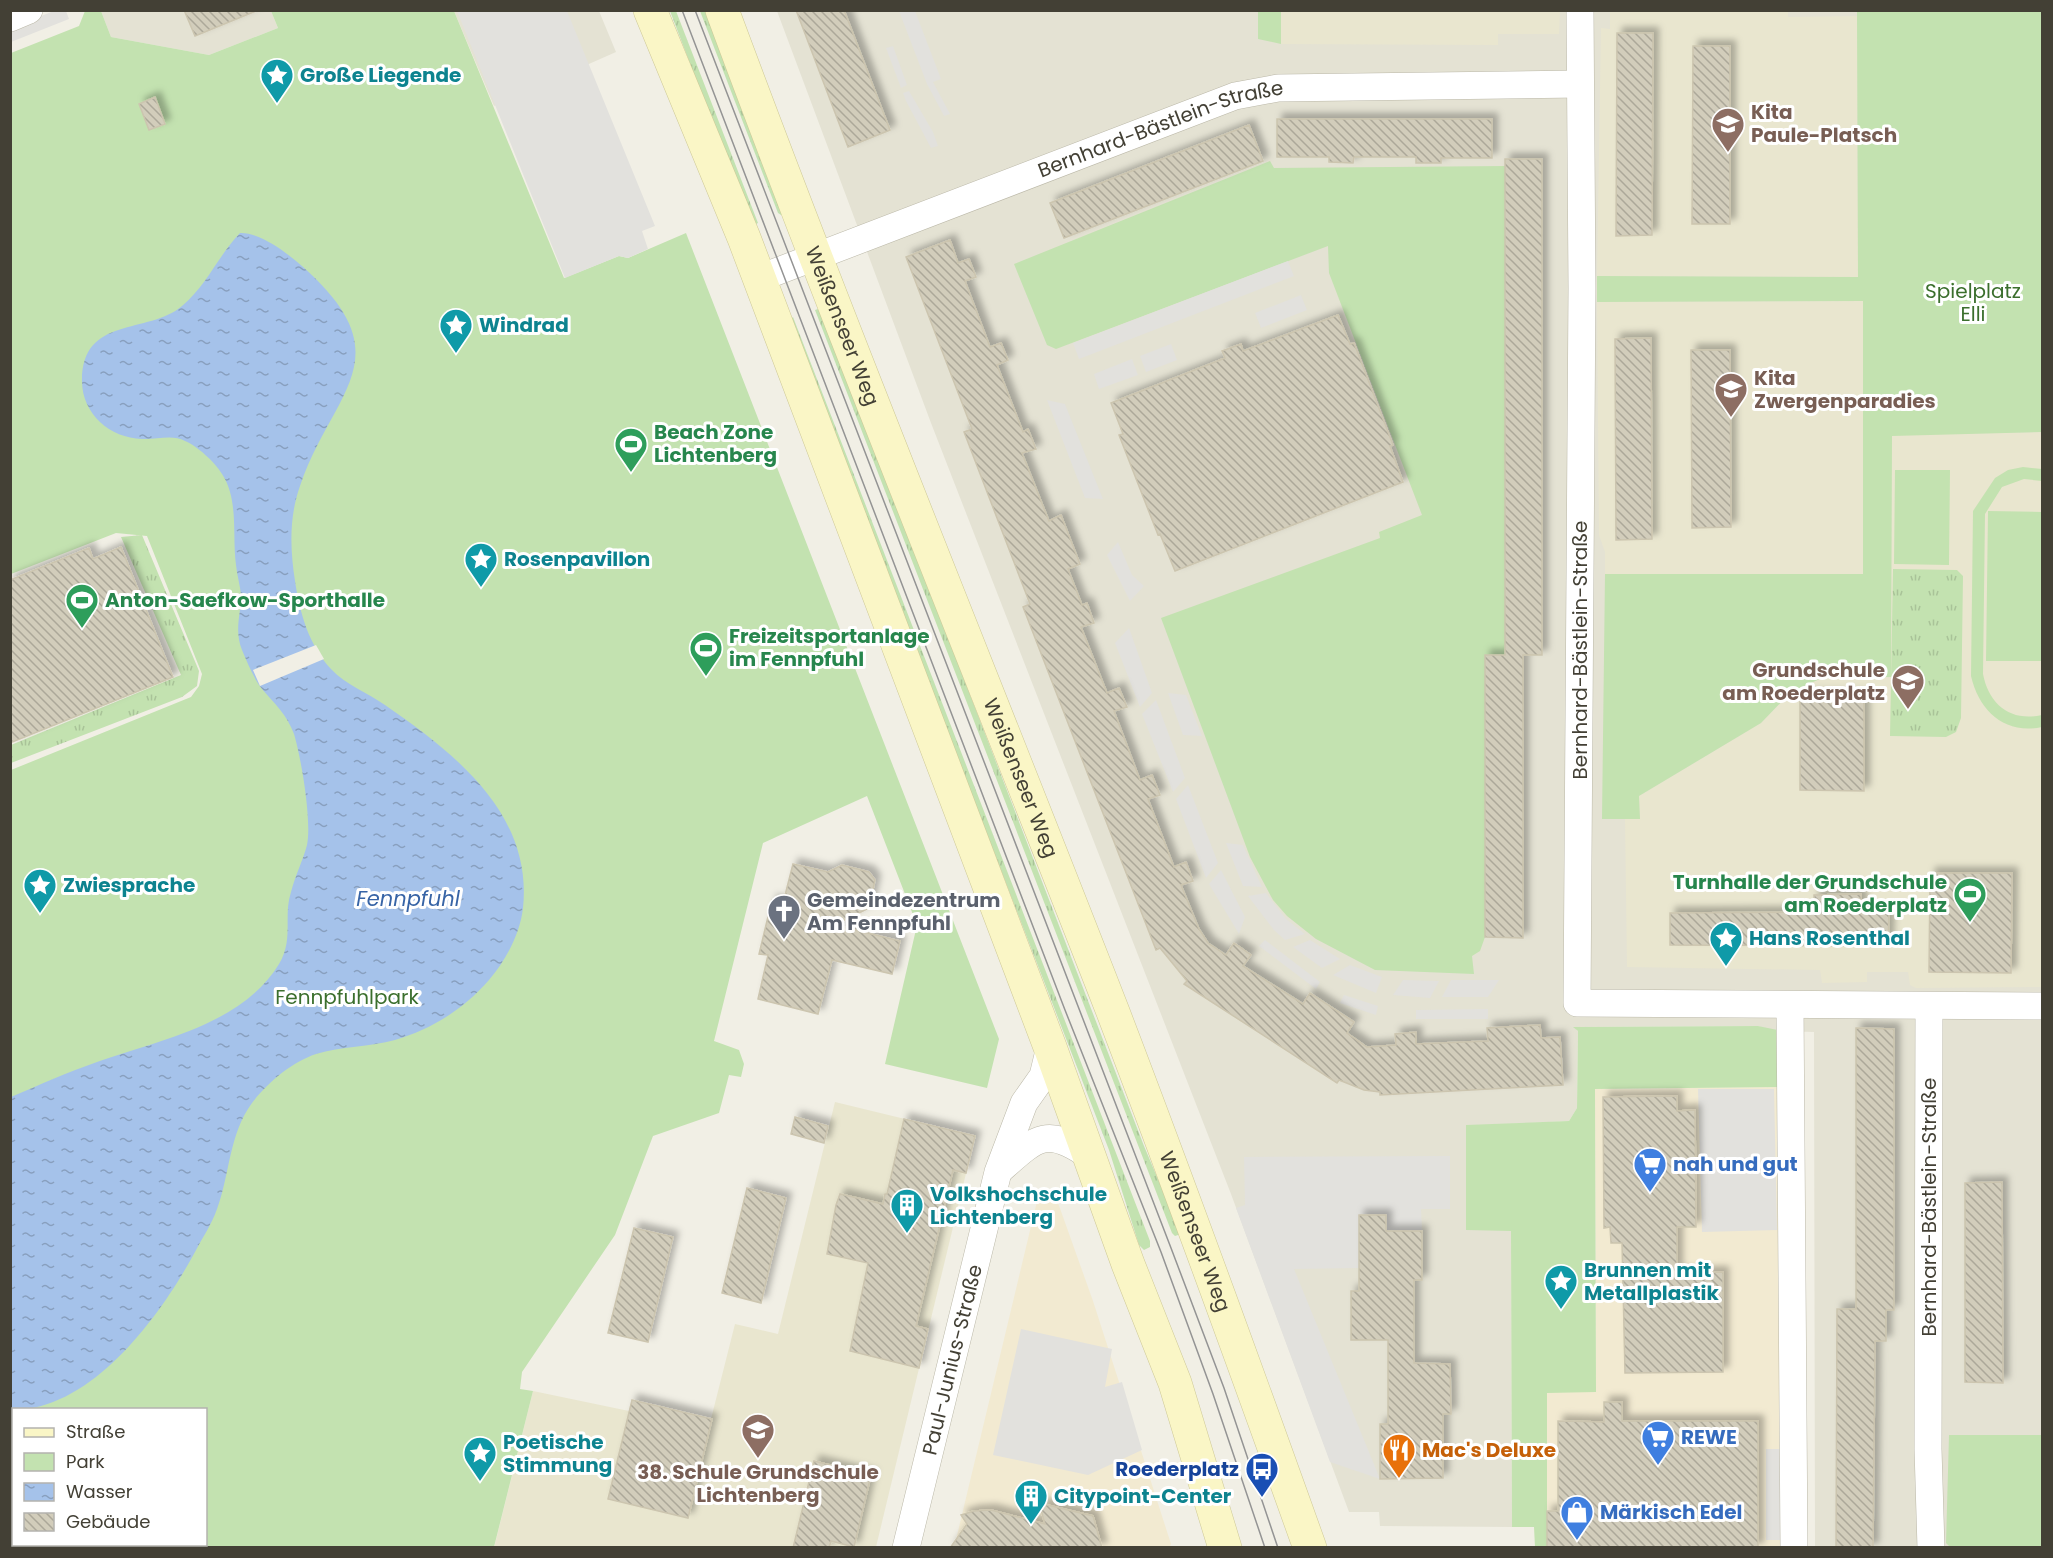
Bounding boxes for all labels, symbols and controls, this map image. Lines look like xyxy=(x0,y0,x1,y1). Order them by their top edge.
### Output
place icon: Große Liegende xyxy=(259,57,295,104)
place label: Große Liegende xyxy=(300,61,461,89)
street label: Bernhard-Bästlein-Straße xyxy=(1034,73,1286,184)
place label: Kita Paule-Platsch xyxy=(1751,98,1897,149)
school or university icon: Kita Paule-Platsch xyxy=(1710,106,1746,153)
street label: Weißenseer Weg xyxy=(799,242,886,410)
park label: Spielplatz Elli xyxy=(1925,277,2021,328)
place icon: Windrad xyxy=(438,307,474,354)
place label: Windrad xyxy=(479,311,569,339)
place label: Kita Zwergenparadies xyxy=(1754,364,1936,415)
school or university icon: Kita Zwergenparadies xyxy=(1713,371,1749,418)
place label: Beach Zone Lichtenberg xyxy=(654,418,777,469)
sports icon: Beach Zone Lichtenberg xyxy=(613,426,649,473)
street label: Bernhard-Bästlein-Straße xyxy=(1566,521,1594,779)
place icon: Rosenpavillon xyxy=(463,541,499,588)
place label: Rosenpavillon xyxy=(504,545,650,573)
sports icon: Anton-Saefkow-Sporthalle xyxy=(64,582,100,629)
place label: Anton-Saefkow-Sporthalle xyxy=(105,586,385,614)
place label: Freizeitsportanlage im Fennpfuhl xyxy=(729,622,930,673)
sports icon: Freizeitsportanlage im Fennpfuhl xyxy=(688,630,724,677)
place label: Grundschule am Roederplatz xyxy=(1722,656,1885,707)
school or university icon: Grundschule am Roederplatz xyxy=(1890,663,1926,710)
street label: Weißenseer Weg xyxy=(977,694,1065,862)
place icon: Zwiesprache xyxy=(22,867,58,914)
place label: Turnhalle der Grundschule am Roederplatz xyxy=(1673,868,1947,919)
place label: Zwiesprache xyxy=(63,871,195,899)
sports icon: Turnhalle der Grundschule am Roederplatz xyxy=(1952,876,1988,923)
water label: Fennpfuhl xyxy=(356,884,461,913)
place label: Gemeindezentrum Am Fennpfuhl xyxy=(807,886,1000,937)
church icon: Gemeindezentrum Am Fennpfuhl xyxy=(766,893,802,940)
place icon: Hans Rosenthal xyxy=(1708,920,1744,967)
place label: Hans Rosenthal xyxy=(1749,924,1910,952)
park label: Fennpfuhlpark xyxy=(275,983,419,1011)
street label: Bernhard-Bästlein-Straße xyxy=(1915,1078,1943,1336)
supermarket icon: nah und gut xyxy=(1632,1146,1668,1193)
street label: Weißenseer Weg xyxy=(1153,1147,1238,1316)
place label: nah und gut xyxy=(1673,1150,1798,1178)
place label: Volkshochschule Lichtenberg xyxy=(930,1180,1107,1231)
building icon: Volkshochschule Lichtenberg xyxy=(889,1187,925,1234)
place label: Brunnen mit Metallplastik xyxy=(1584,1256,1719,1307)
street label: Paul-Junius-Straße xyxy=(915,1261,989,1458)
place icon: Brunnen mit Metallplastik xyxy=(1543,1263,1579,1310)
legend xyxy=(12,1408,207,1546)
school or university icon: 38. Schule Grundschule Lichtenberg xyxy=(740,1412,776,1459)
text: Straße xyxy=(66,1419,125,1444)
supermarket icon: REWE xyxy=(1640,1419,1676,1466)
place label: REWE xyxy=(1681,1423,1737,1451)
place label: Poetische Stimmung xyxy=(503,1428,612,1479)
restaurant icon: Mac's Deluxe xyxy=(1381,1432,1417,1479)
place icon: Poetische Stimmung xyxy=(462,1435,498,1482)
place label: Mac's Deluxe xyxy=(1422,1436,1556,1464)
text: Park xyxy=(66,1449,105,1474)
bus stop icon: Roederplatz xyxy=(1244,1451,1280,1498)
place label: Roederplatz xyxy=(1115,1455,1239,1483)
place label: 38. Schule Grundschule Lichtenberg xyxy=(637,1458,879,1509)
building icon: Citypoint-Center xyxy=(1013,1478,1049,1525)
text: Wasser xyxy=(66,1479,133,1504)
place label: Citypoint-Center xyxy=(1054,1482,1232,1510)
shop icon: Märkisch Edel xyxy=(1559,1494,1595,1541)
place label: Märkisch Edel xyxy=(1600,1498,1742,1526)
text: Gebäude xyxy=(66,1509,150,1534)

